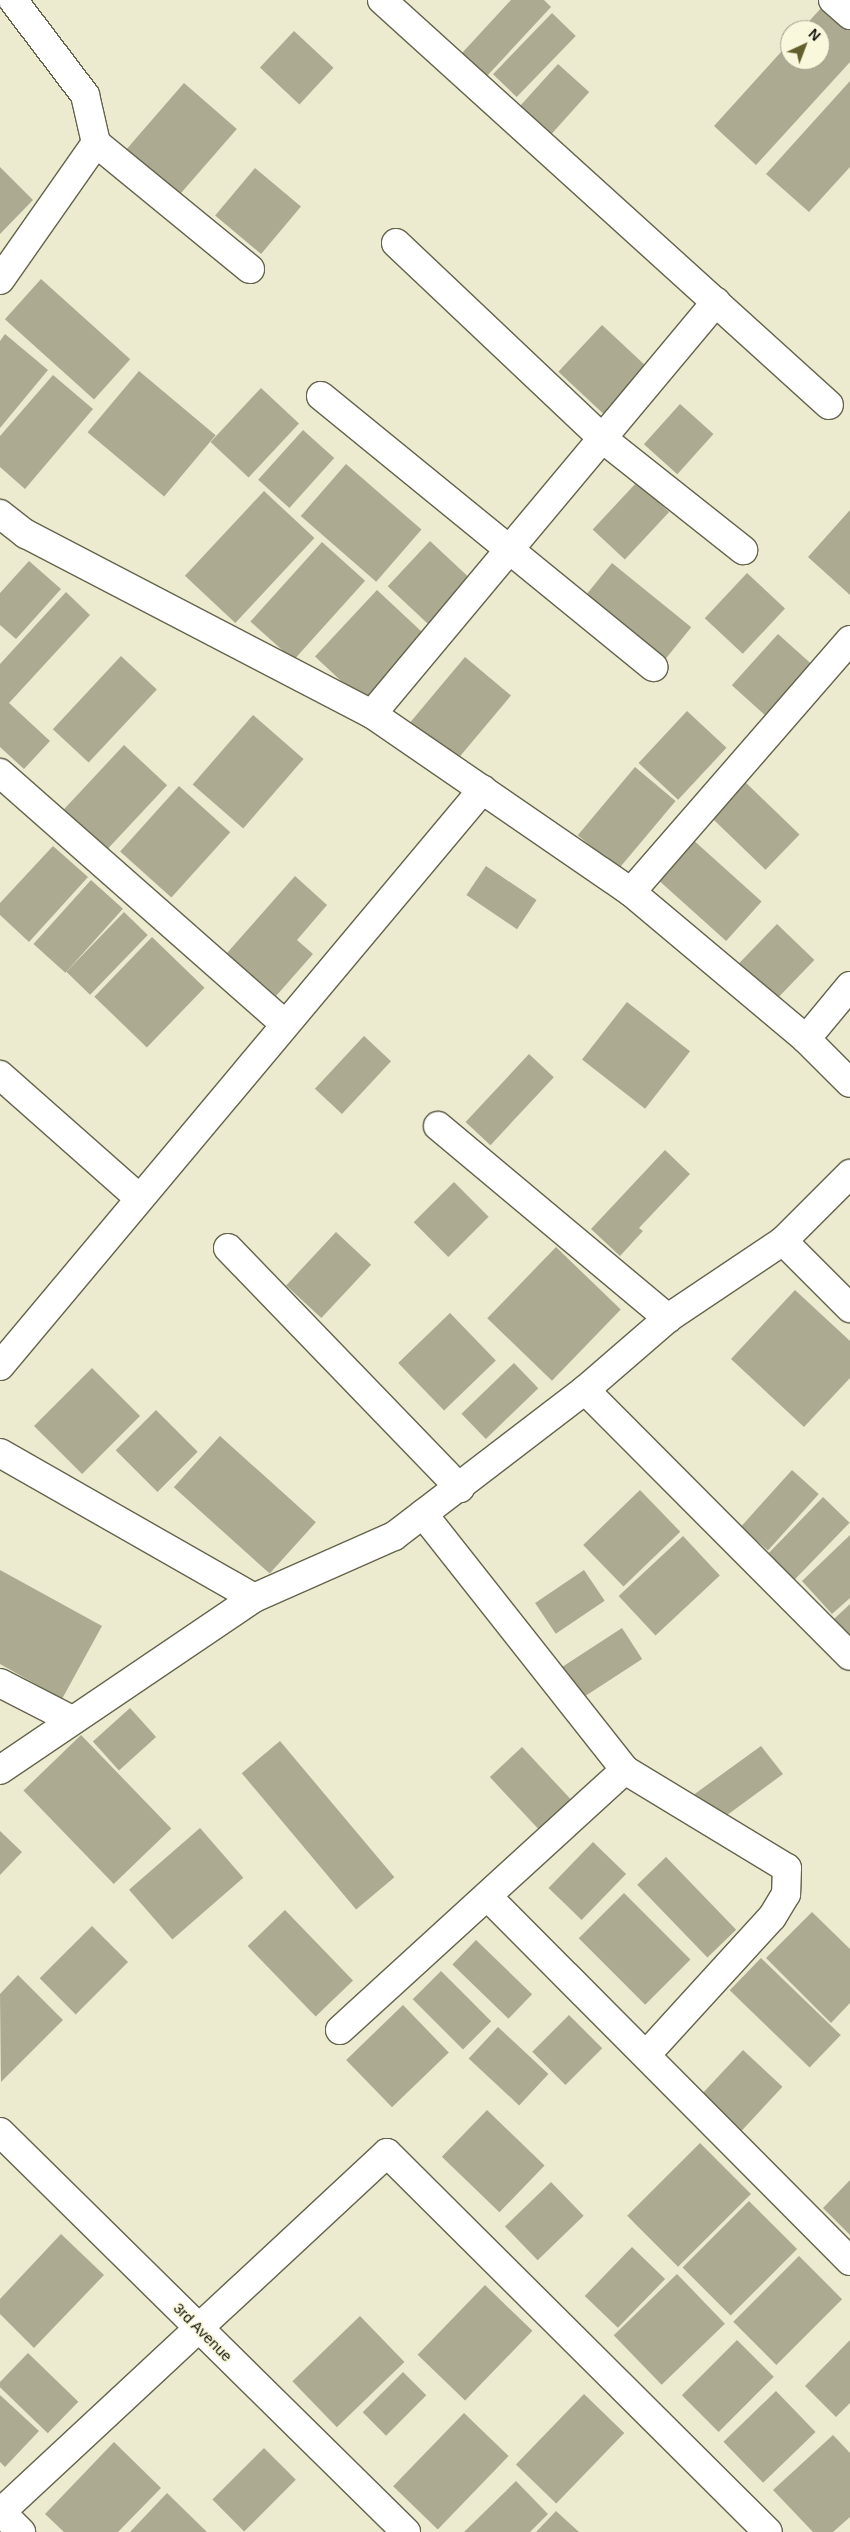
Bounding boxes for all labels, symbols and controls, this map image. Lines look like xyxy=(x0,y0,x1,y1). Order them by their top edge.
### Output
north arrow xyxy=(780,20,830,70)
text: N xyxy=(805,25,824,44)
street label: 3rd Avenue xyxy=(170,2299,236,2365)

